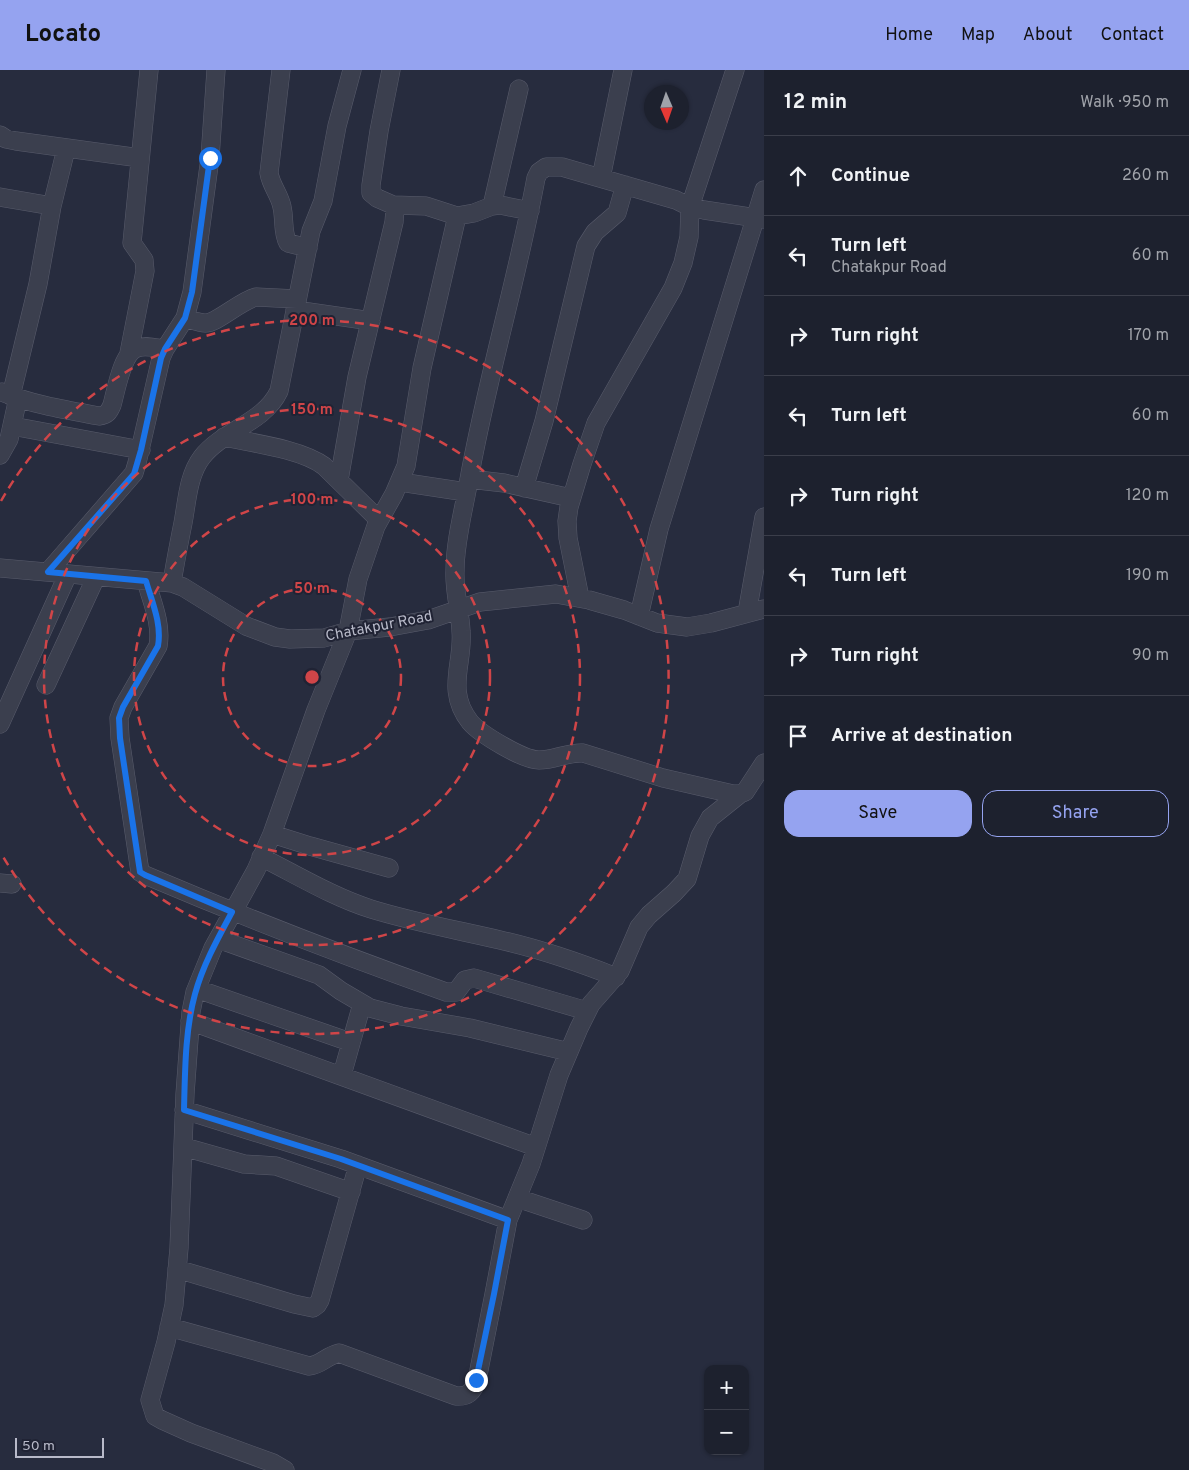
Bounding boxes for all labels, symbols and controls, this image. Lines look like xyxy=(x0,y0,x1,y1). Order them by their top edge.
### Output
text: Locato xyxy=(25,20,101,50)
text: Home xyxy=(885,24,933,47)
text: Map xyxy=(961,24,995,47)
text: About xyxy=(1023,24,1072,47)
text: Contact xyxy=(1100,24,1164,47)
north arrow xyxy=(644,85,689,130)
text: 12 min xyxy=(784,89,847,116)
text: Walk · 950 m xyxy=(1080,93,1169,113)
route start xyxy=(199,147,222,170)
icon: ahead xyxy=(784,162,812,190)
text: Continue xyxy=(831,164,910,188)
text: 260 m xyxy=(1122,166,1169,186)
text: Turn left xyxy=(831,234,907,258)
icon: left xyxy=(784,242,812,270)
text: 60 m xyxy=(1132,246,1169,266)
text: Chatakpur Road xyxy=(831,258,947,278)
text: 200 m xyxy=(289,312,335,331)
icon: right xyxy=(784,322,812,350)
text: Turn right xyxy=(831,324,919,348)
text: 170 m xyxy=(1128,326,1169,346)
text: 150 m xyxy=(291,401,333,420)
icon: left xyxy=(784,402,812,430)
text: Turn left xyxy=(831,404,907,428)
text: 60 m xyxy=(1132,406,1169,426)
icon: right xyxy=(784,482,812,510)
text: Turn right xyxy=(831,484,919,508)
text: 120 m xyxy=(1126,486,1169,506)
text: 100 m xyxy=(291,491,333,510)
icon: left xyxy=(784,562,812,590)
text: Turn left xyxy=(831,564,907,588)
text: 190 m xyxy=(1126,566,1169,586)
text: 50 m xyxy=(294,580,330,599)
street label: Chatakpur Road xyxy=(324,607,434,647)
icon: right xyxy=(784,642,812,670)
text: Turn right xyxy=(831,644,919,668)
text: 90 m xyxy=(1132,646,1169,666)
centre of rings xyxy=(303,668,321,686)
icon: arrive xyxy=(784,722,812,750)
text: Arrive at destination xyxy=(831,724,1012,748)
button: Save xyxy=(784,790,972,837)
button: Share xyxy=(982,790,1169,837)
map controls xyxy=(704,1365,749,1455)
button: + xyxy=(704,1365,749,1410)
route end xyxy=(465,1369,488,1392)
button: − xyxy=(704,1410,749,1455)
scale bar xyxy=(15,1435,104,1458)
text: 50 m xyxy=(22,1438,55,1455)

